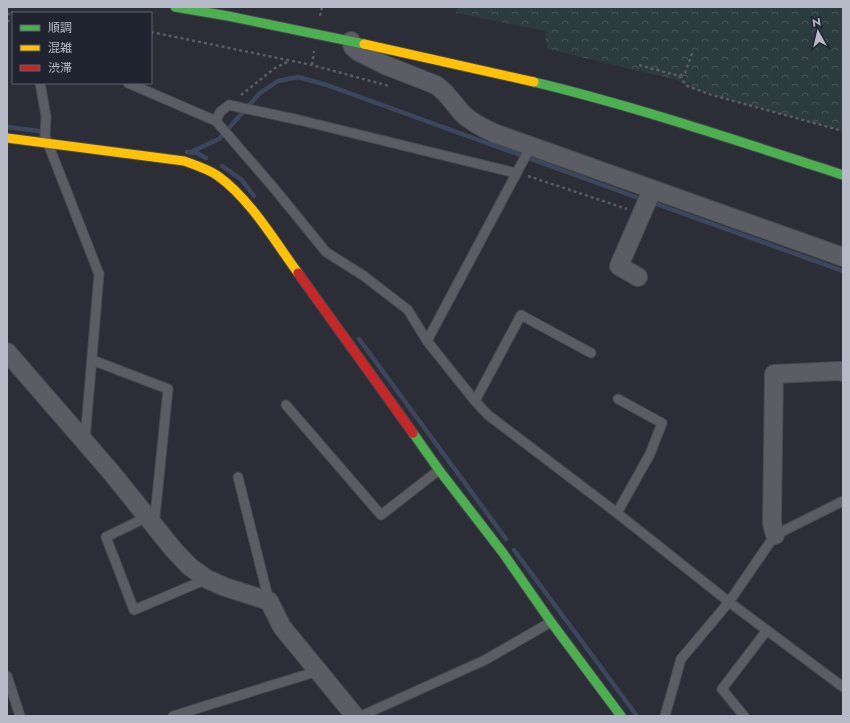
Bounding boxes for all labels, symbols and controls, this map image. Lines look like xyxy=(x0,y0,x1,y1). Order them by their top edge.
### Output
legend xyxy=(12,12,152,84)
north arrow xyxy=(798,12,838,52)
text: N xyxy=(811,14,822,31)
text: 順調 xyxy=(48,19,72,37)
text: 混雑 xyxy=(48,39,72,57)
text: 渋滞 xyxy=(48,59,72,77)

